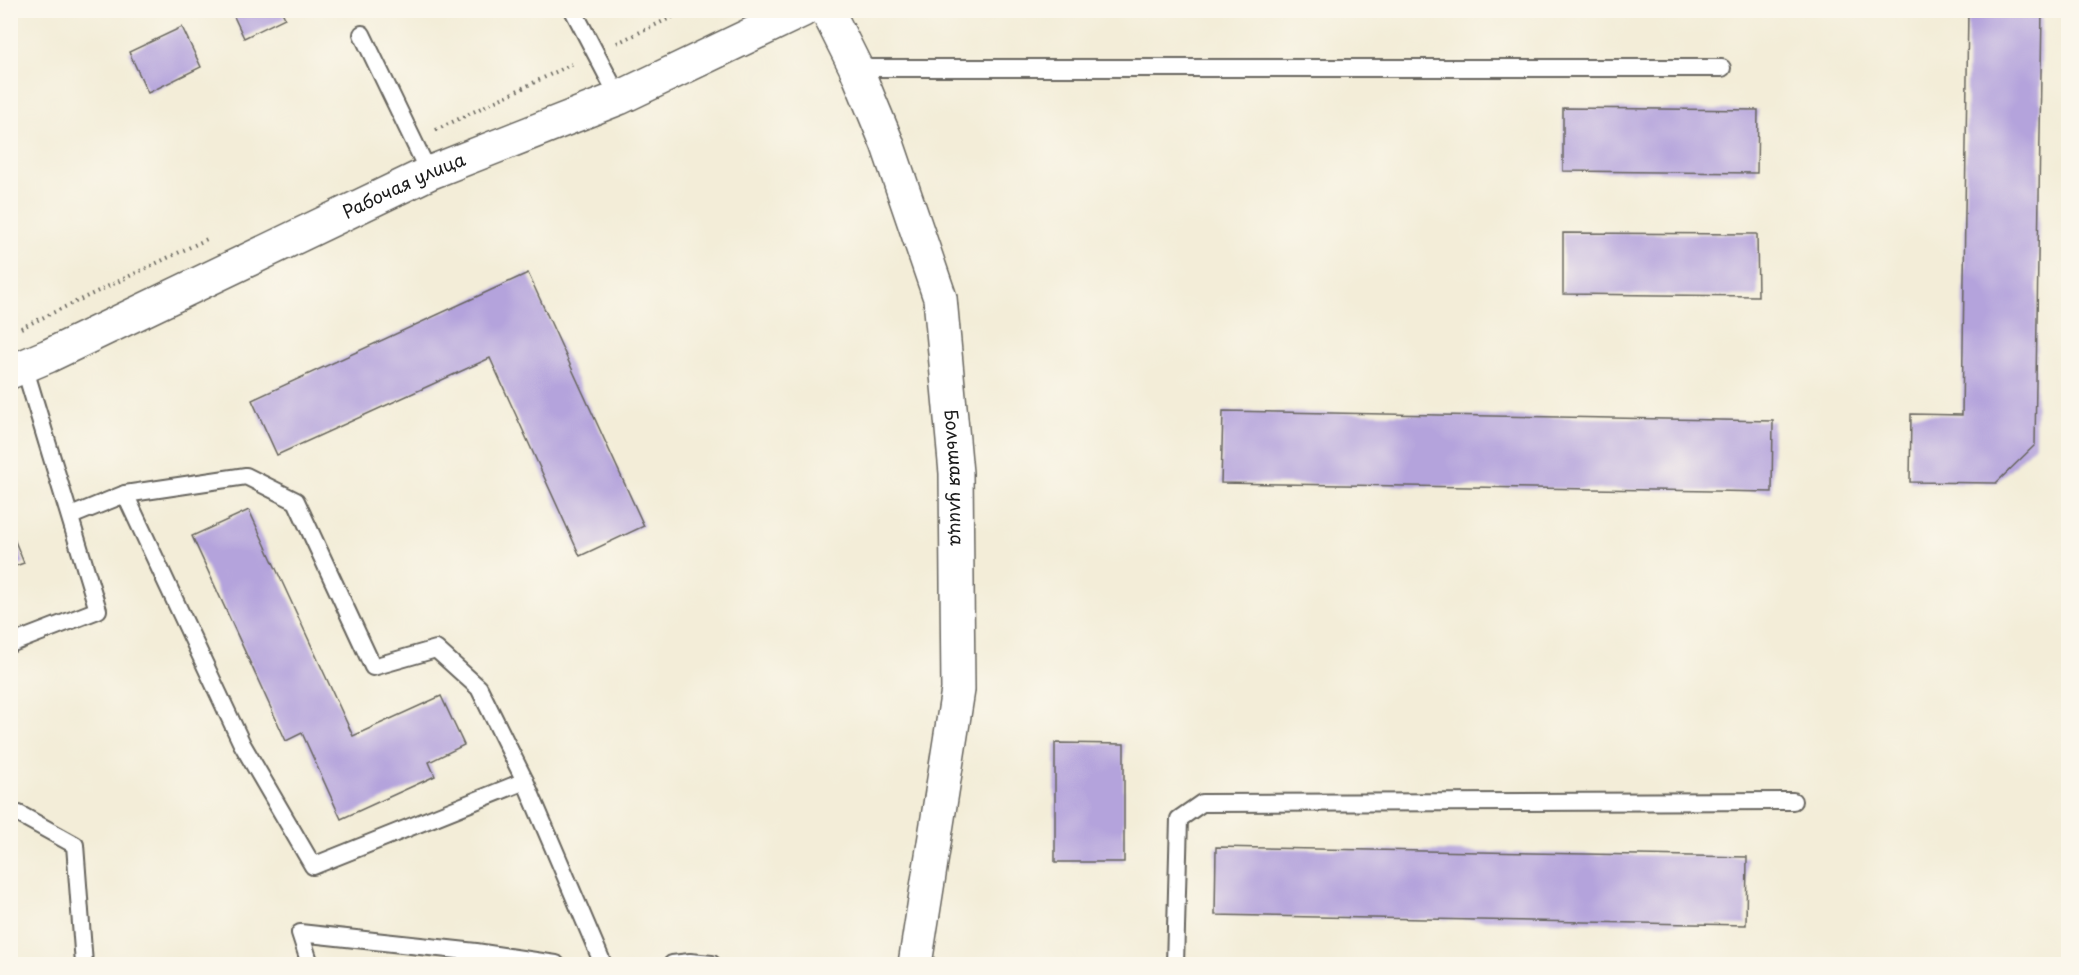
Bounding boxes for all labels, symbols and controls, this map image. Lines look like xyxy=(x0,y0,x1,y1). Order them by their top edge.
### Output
street label: Рабочая улица xyxy=(338,145,470,225)
street label: Большая улица xyxy=(938,408,972,547)

